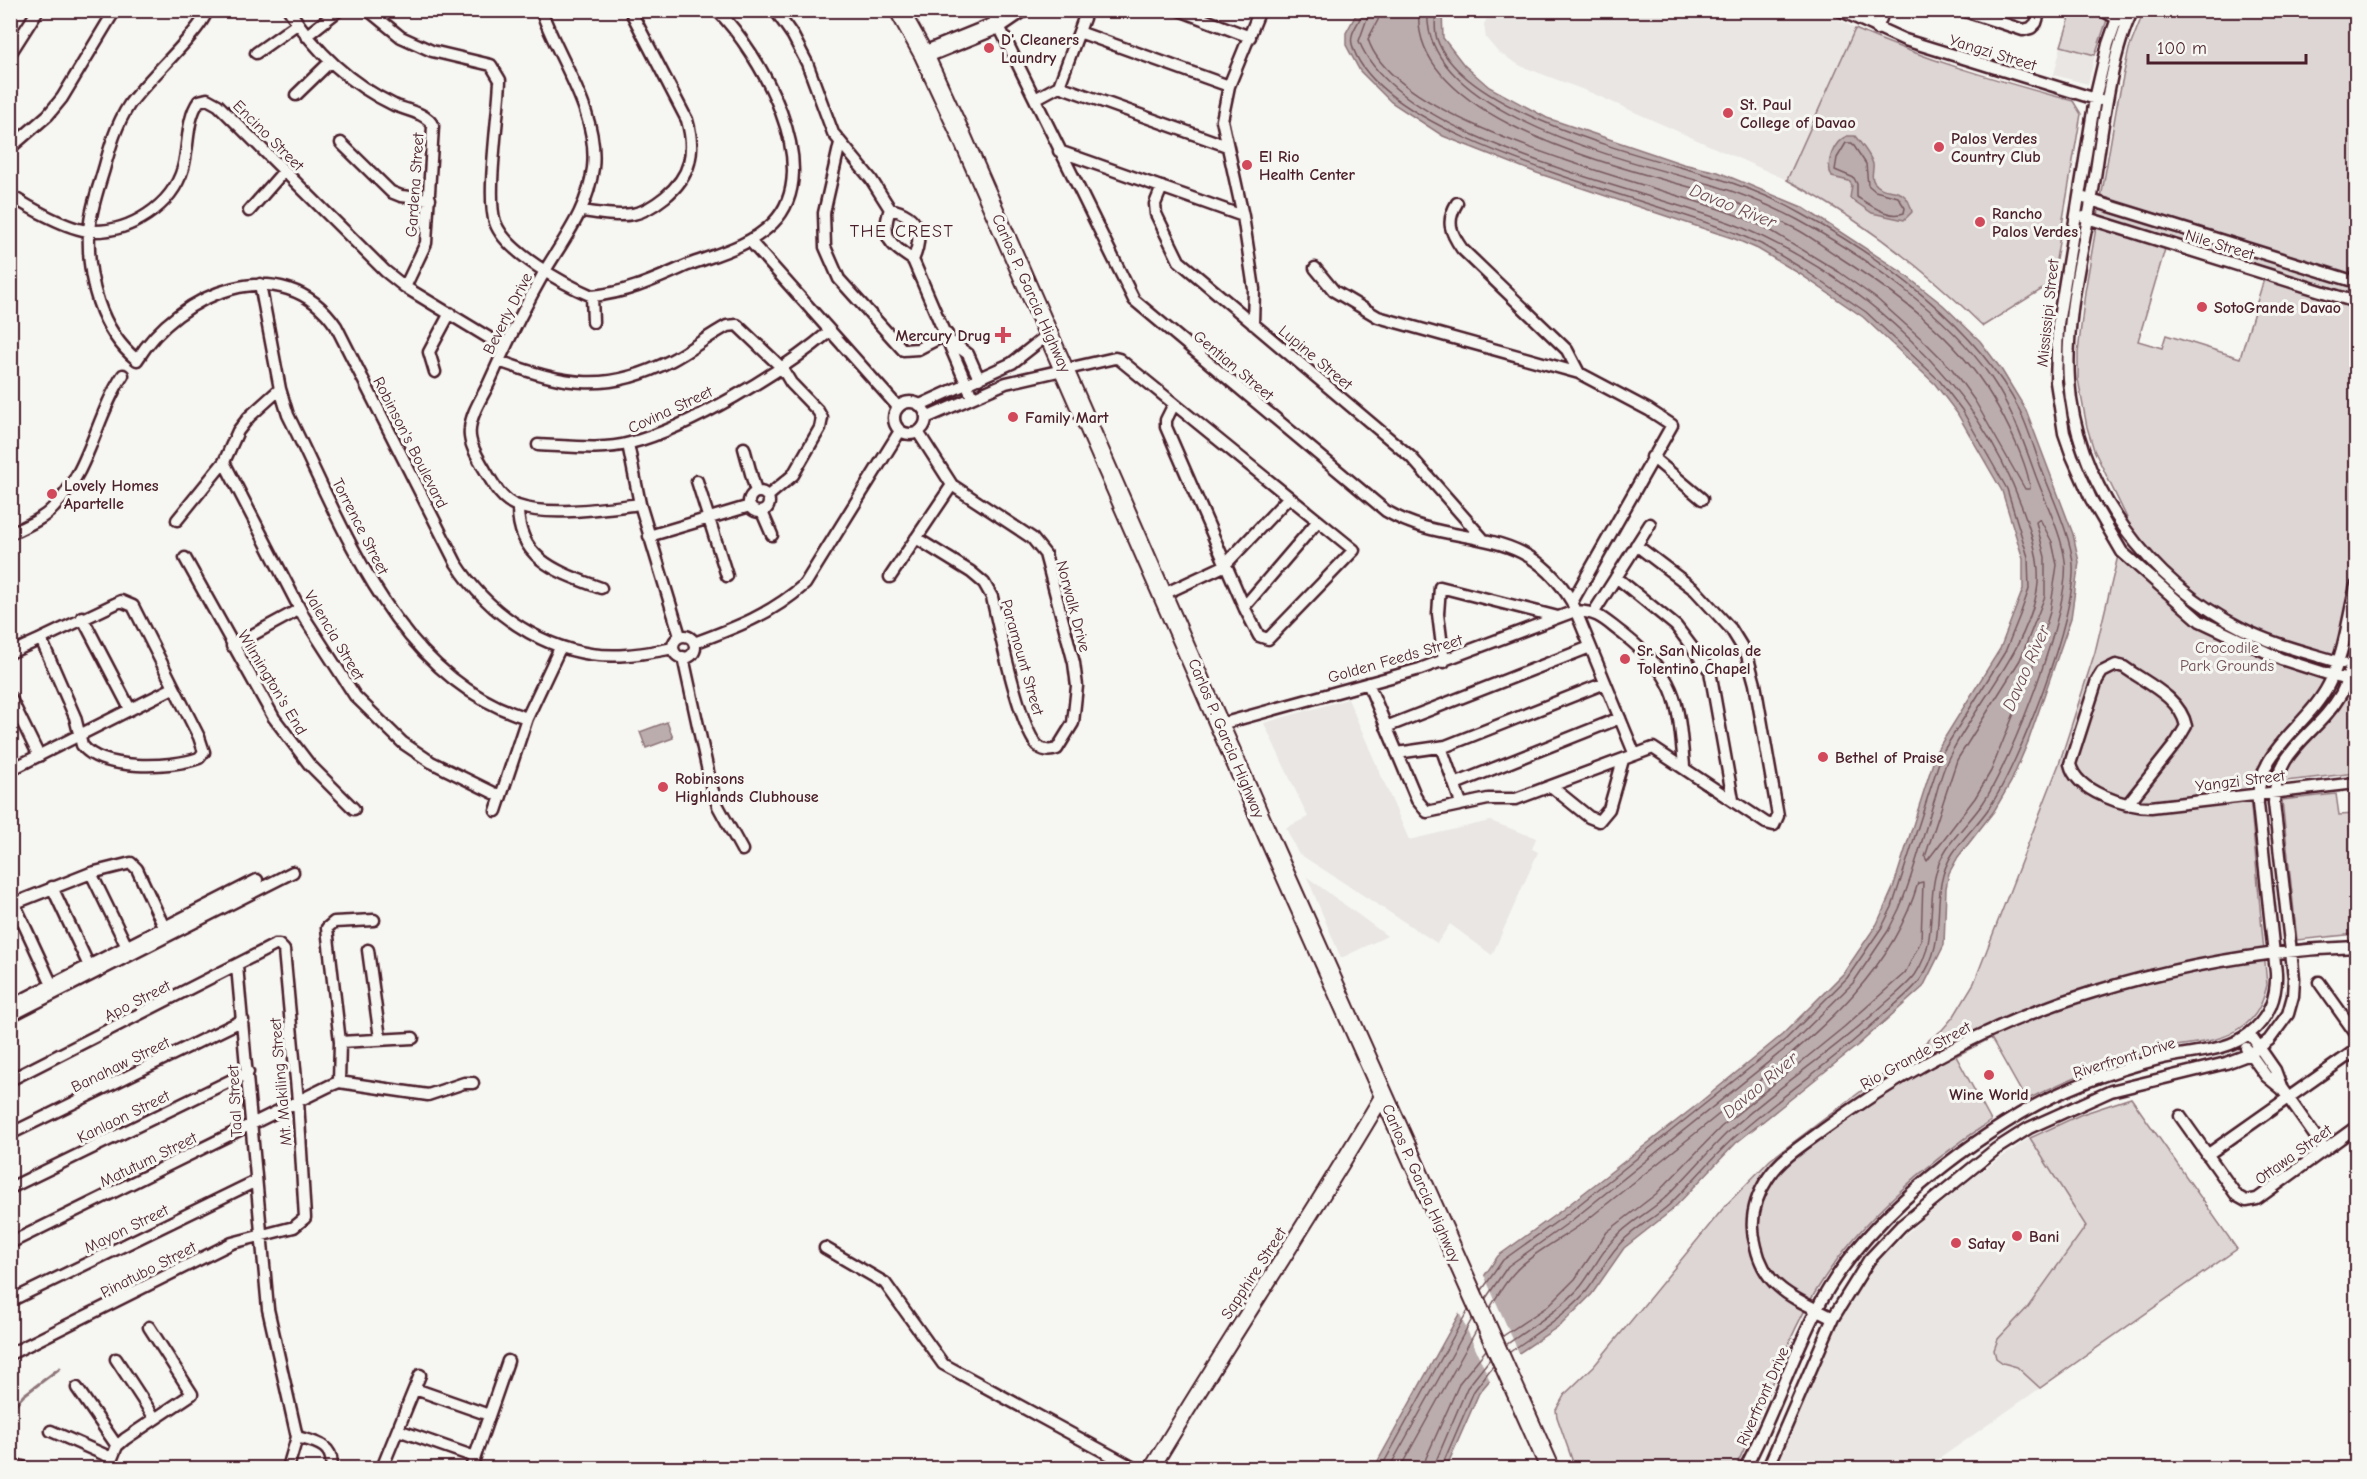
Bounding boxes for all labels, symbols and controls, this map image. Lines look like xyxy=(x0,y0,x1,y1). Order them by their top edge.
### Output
scale bar xyxy=(2148,27,2306,65)
place label: D' Cleaners Laundry xyxy=(1001,31,1079,67)
street label: Yangzi Street xyxy=(1947,31,2039,75)
text: 100 m xyxy=(2157,38,2207,59)
marker: D' Cleaners Laundry xyxy=(982,41,996,55)
place label: St. Paul College of Davao xyxy=(1740,96,1856,132)
street label: Encino Street xyxy=(229,97,308,175)
marker: St. Paul College of Davao xyxy=(1721,106,1735,120)
place label: Palos Verdes Country Club xyxy=(1951,130,2041,166)
street label: Gardena Street xyxy=(402,132,428,238)
marker: Palos Verdes Country Club xyxy=(1932,140,1946,154)
place label: El Rio Health Center xyxy=(1259,148,1355,184)
marker: El Rio Health Center xyxy=(1240,158,1254,172)
water label: Davao River xyxy=(1687,180,1780,234)
place label: Rancho Palos Verdes xyxy=(1992,205,2078,241)
street label: Carlos P. Garcia Highway xyxy=(988,211,1075,376)
marker: Rancho Palos Verdes xyxy=(1973,215,1987,229)
district label: THE CREST xyxy=(850,221,954,242)
street label: Nile Street xyxy=(2183,226,2257,264)
street label: Mississipi Street xyxy=(2033,258,2063,368)
street label: Beverly Drive xyxy=(480,270,536,357)
place label: SotoGrande Davao xyxy=(2214,299,2341,317)
marker: SotoGrande Davao xyxy=(2195,300,2209,314)
street label: Lupine Street xyxy=(1275,322,1356,394)
place label: Mercury Drug xyxy=(896,327,991,345)
street label: Gentian Street xyxy=(1190,327,1277,405)
marker: Mercury Drug xyxy=(996,328,1010,342)
street label: Robinson's Boulevard xyxy=(369,374,451,511)
street label: Covina Street xyxy=(625,382,716,437)
place label: Family Mart xyxy=(1025,409,1109,427)
marker: Family Mart xyxy=(1006,410,1020,424)
street label: Torrence Street xyxy=(328,475,392,578)
place label: Lovely Homes Apartelle xyxy=(64,477,159,513)
marker: Lovely Homes Apartelle xyxy=(45,487,59,501)
street label: Norwalk Drive xyxy=(1052,559,1094,654)
street label: Valencia Street xyxy=(300,587,368,684)
street label: Paramount Street xyxy=(997,597,1047,718)
water label: Davao River xyxy=(1998,621,2055,714)
street label: Wilmington's End xyxy=(234,627,310,738)
street label: Golden Feeds Street xyxy=(1326,631,1465,687)
park label: Crocodile Park Grounds xyxy=(2180,639,2274,675)
place label: Sr. San Nicolas de Tolentino Chapel xyxy=(1637,642,1761,678)
marker: Sr. San Nicolas de Tolentino Chapel xyxy=(1618,652,1632,666)
street label: Carlos P. Garcia Highway xyxy=(1184,656,1268,822)
place label: Bethel of Praise xyxy=(1835,749,1944,767)
marker: Bethel of Praise xyxy=(1816,750,1830,764)
street label: Yangzi Street xyxy=(2194,767,2286,795)
place label: Robinsons Highlands Clubhouse xyxy=(675,770,819,806)
marker: Robinsons Highlands Clubhouse xyxy=(656,780,670,794)
street label: Apo Street xyxy=(101,976,174,1025)
street label: Mt. Makiling Street xyxy=(266,1017,296,1147)
street label: Rio Grande Street xyxy=(1857,1018,1974,1094)
street label: Banahaw Street xyxy=(68,1033,173,1096)
street label: Riverfront Drive xyxy=(2071,1034,2178,1082)
water label: Davao River xyxy=(1719,1047,1803,1123)
street label: Taal Street xyxy=(224,1064,246,1138)
marker: Wine World xyxy=(1982,1068,1996,1082)
place label: Wine World xyxy=(1949,1086,2029,1104)
street label: Kanlaon Street xyxy=(74,1087,173,1147)
street label: Carlos P. Garcia Highway xyxy=(1378,1101,1465,1266)
street label: Ottawa Street xyxy=(2252,1121,2336,1189)
street label: Matutum Street xyxy=(97,1128,200,1191)
street label: Mayon Street xyxy=(81,1201,172,1257)
street label: Sapphire Street xyxy=(1217,1224,1290,1323)
place label: Bani xyxy=(2029,1228,2059,1246)
marker: Bani xyxy=(2010,1229,2024,1243)
place label: Satay xyxy=(1968,1235,2006,1253)
marker: Satay xyxy=(1949,1236,1963,1250)
street label: Pinatubo Street xyxy=(98,1238,200,1302)
street label: Riverfront Drive xyxy=(1733,1344,1793,1449)

